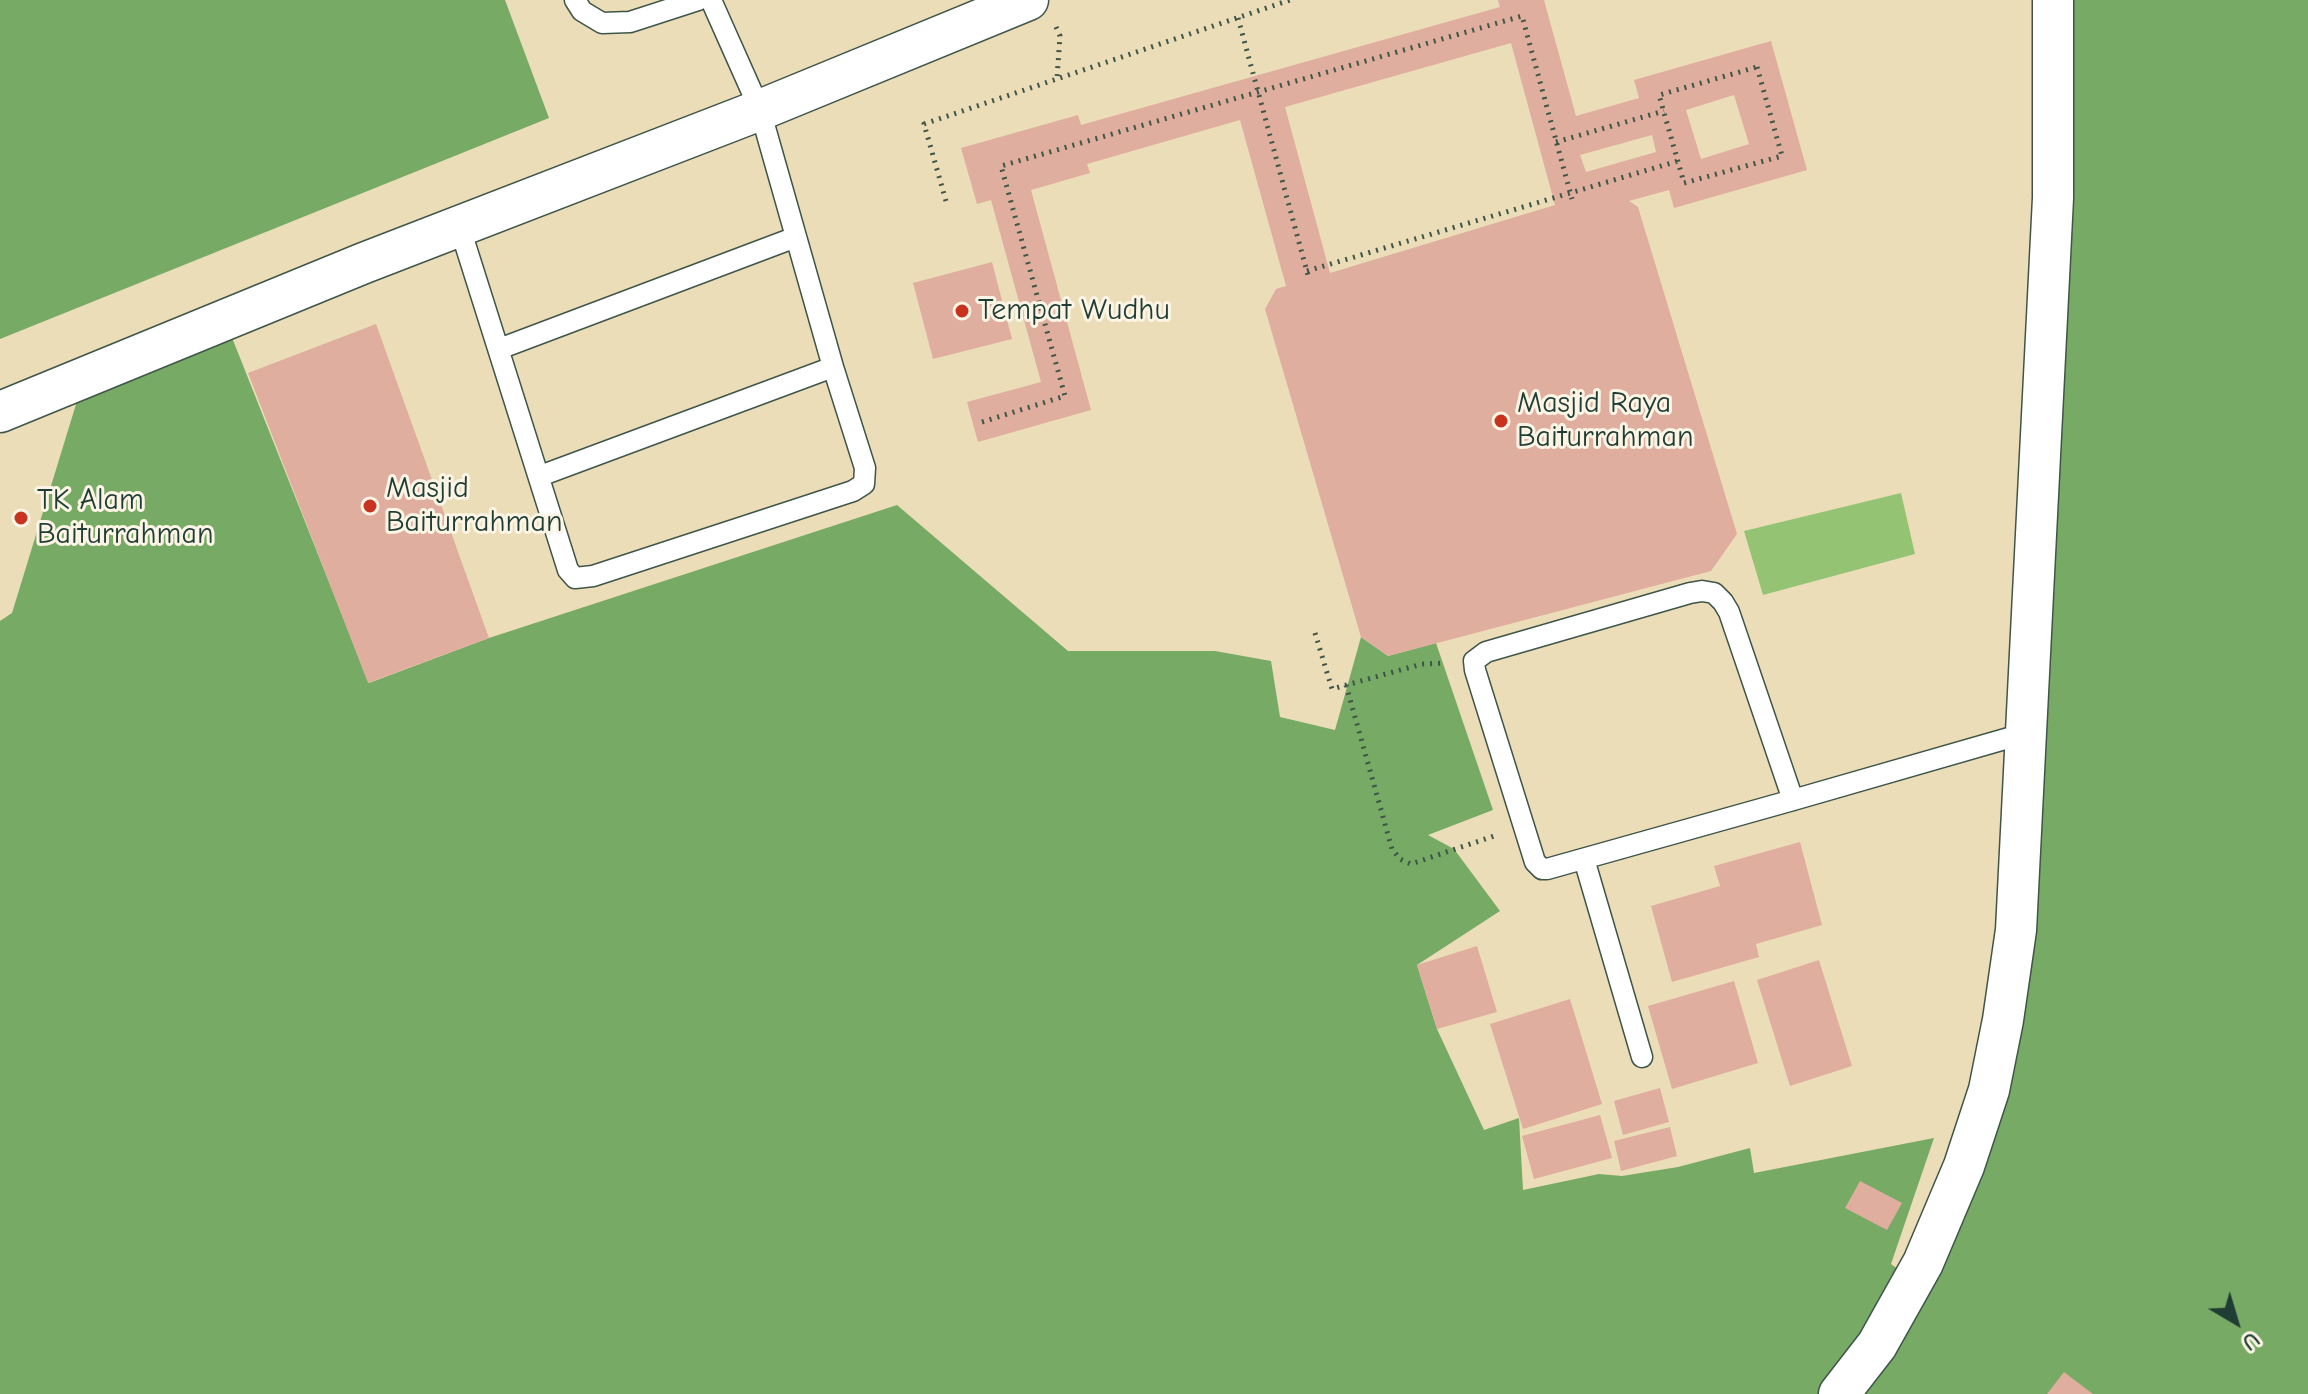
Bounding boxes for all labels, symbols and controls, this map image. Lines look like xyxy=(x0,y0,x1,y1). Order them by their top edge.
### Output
place label: Tempat Wudhu xyxy=(978,293,1170,329)
marker: Tempat Wudhu xyxy=(953,302,971,320)
place label: Masjid Raya Baiturrahman xyxy=(1517,386,1693,456)
marker: Masjid Raya Baiturrahman xyxy=(1492,412,1510,430)
place label: Masjid Baiturrahman xyxy=(386,471,562,542)
place label: TK Alam Baiturrahman xyxy=(37,483,213,554)
marker: Masjid Baiturrahman xyxy=(361,497,379,515)
marker: TK Alam Baiturrahman xyxy=(12,509,30,527)
north arrow xyxy=(2196,1282,2276,1362)
text: U xyxy=(2237,1326,2265,1356)

